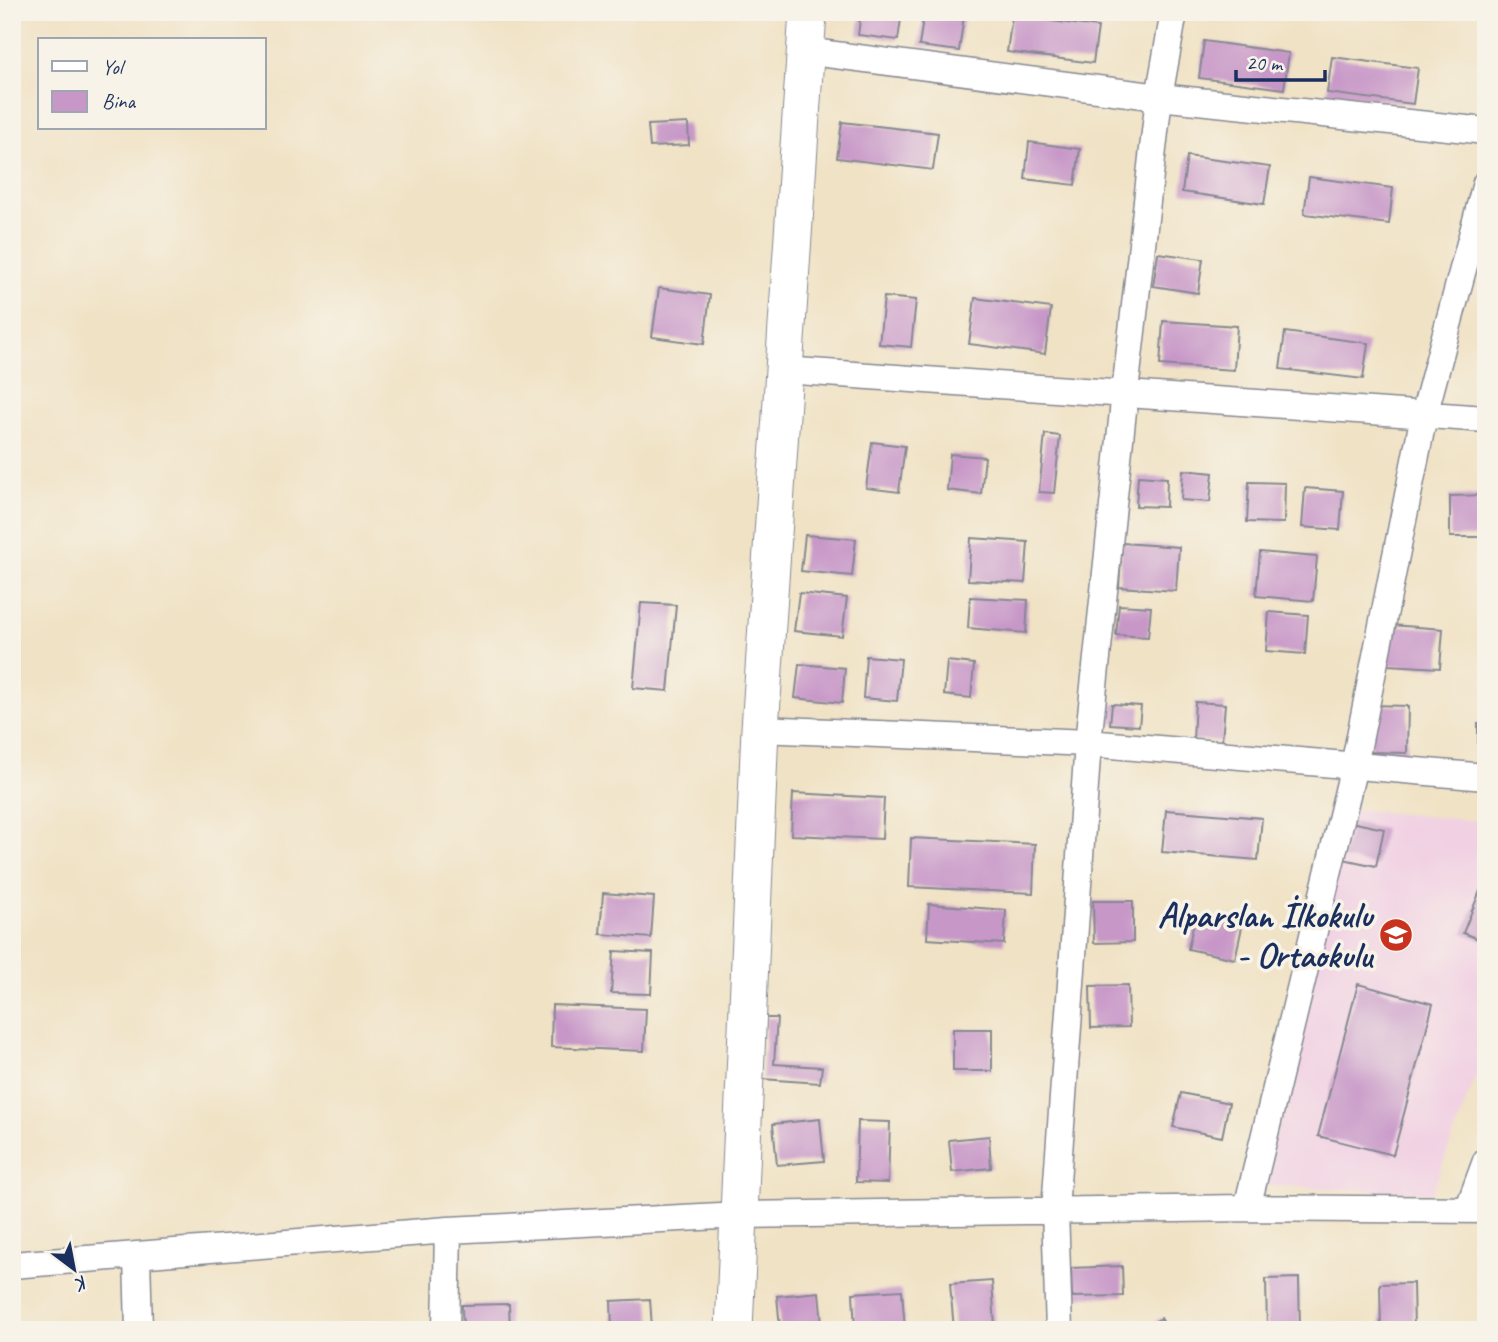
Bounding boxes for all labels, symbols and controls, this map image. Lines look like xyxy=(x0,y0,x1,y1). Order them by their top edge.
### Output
legend xyxy=(38,38,266,130)
scale bar xyxy=(1236,38,1325,82)
text: 20 m xyxy=(1246,50,1284,76)
text: Yol xyxy=(102,54,126,80)
text: Bina xyxy=(102,88,137,114)
place label: Alparslan İlkokulu - Ortaokulu xyxy=(1158,893,1375,978)
school or university icon: Alparslan İlkokulu - Ortaokulu xyxy=(1377,916,1415,954)
north arrow xyxy=(38,1234,108,1304)
text: K xyxy=(68,1270,93,1298)

